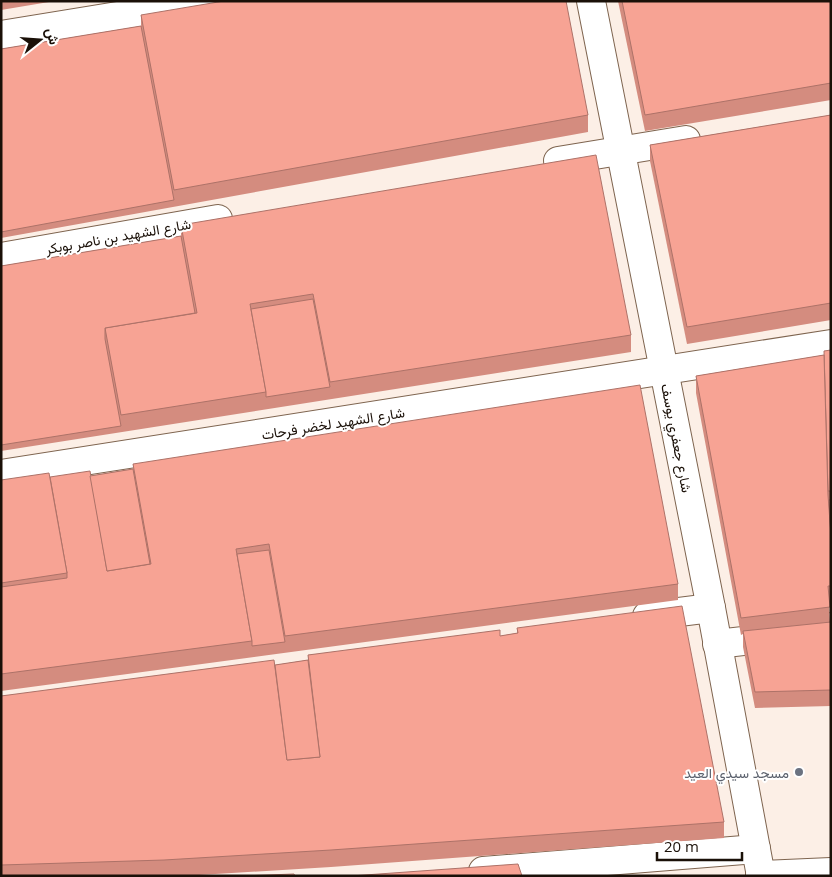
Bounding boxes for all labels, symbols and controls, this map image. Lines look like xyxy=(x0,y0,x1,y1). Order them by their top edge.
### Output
north arrow xyxy=(15,15,65,65)
text: ش xyxy=(41,25,65,47)
street label: شارع الشهيد بن ناصر بوبكر xyxy=(43,214,193,260)
street label: شارع جعفري يوسف xyxy=(654,382,697,495)
street label: شارع الشهيد لخضر فرحات xyxy=(260,402,406,446)
place label: مسجد سيدي العيد xyxy=(684,763,789,785)
marker: مسجد سيدي العيد xyxy=(793,766,805,778)
scale bar xyxy=(657,830,742,862)
text: 20 m xyxy=(664,836,699,856)

